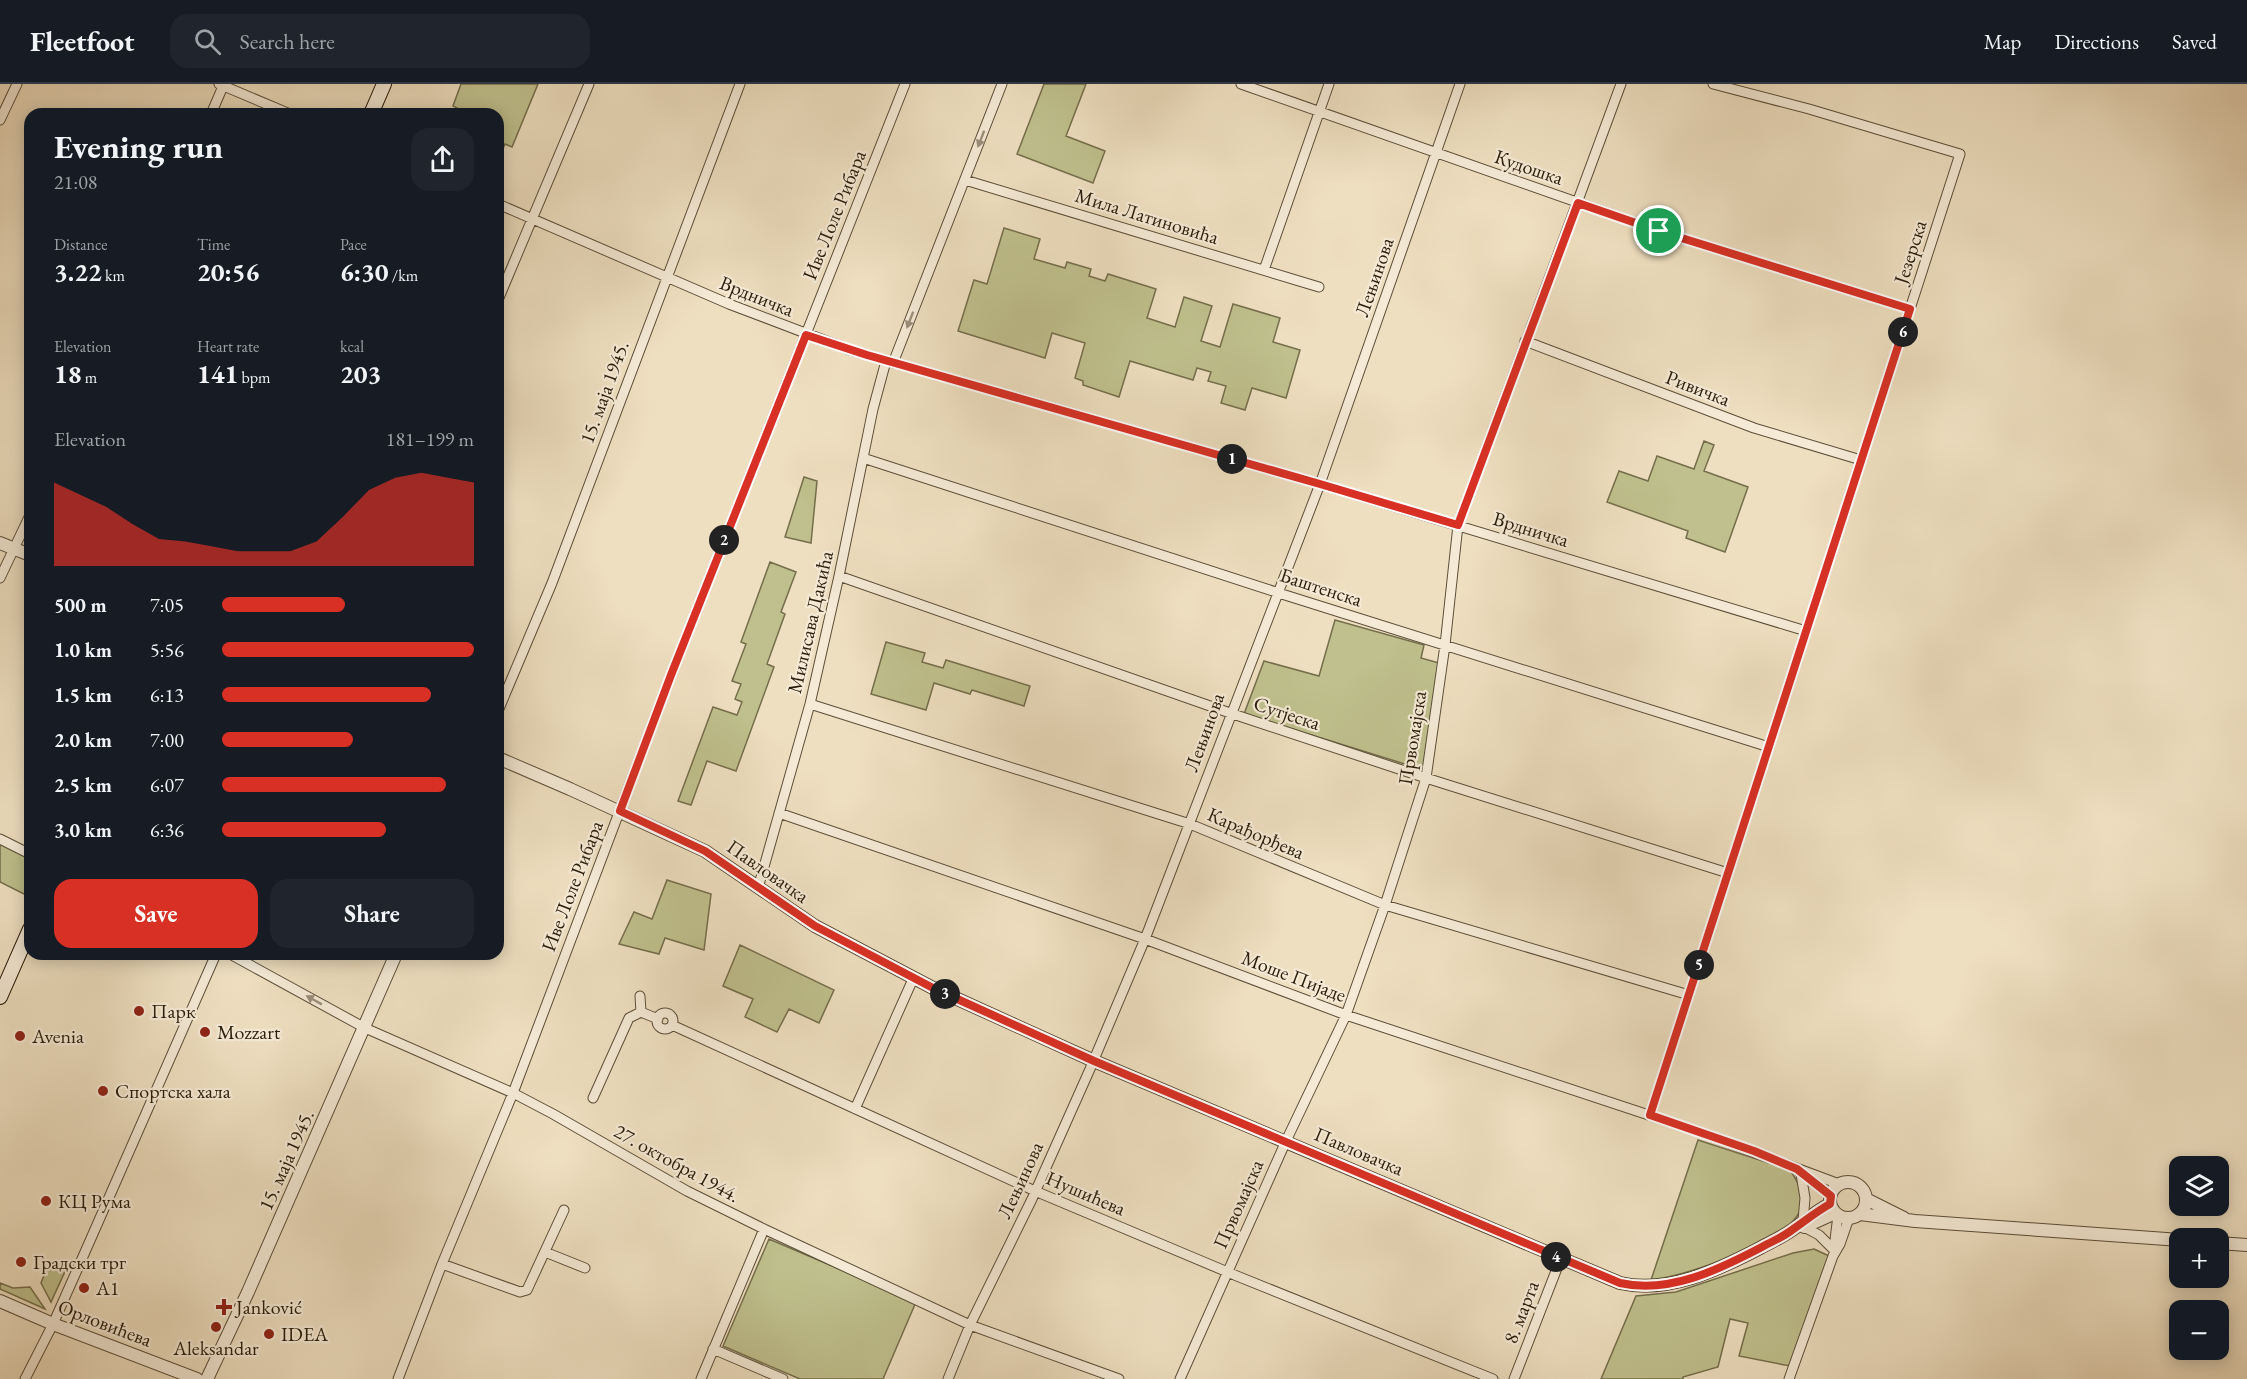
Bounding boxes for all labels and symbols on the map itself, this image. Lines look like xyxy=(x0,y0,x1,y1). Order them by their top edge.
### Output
one-way arrow xyxy=(976,130,986,148)
street label: Кудошка xyxy=(1491,143,1567,191)
street label: Иве Лоле Рибара xyxy=(796,146,872,284)
street label: Мила Латиновића xyxy=(1072,182,1222,250)
pin xyxy=(1633,205,1684,256)
street label: Језерска xyxy=(1887,217,1932,289)
street label: Лењинова xyxy=(1348,234,1400,320)
street label: Врдничка xyxy=(716,269,798,323)
one-way arrow xyxy=(904,311,914,329)
pin: 6 xyxy=(1888,317,1918,347)
street label: 15. маја 1945. xyxy=(573,337,635,447)
street label: Ривичка xyxy=(1662,364,1734,412)
pin: 1 xyxy=(1217,444,1247,474)
street label: Врдничка xyxy=(1490,505,1572,553)
pin: 2 xyxy=(709,525,739,555)
street label: Милисава Дакића xyxy=(781,548,839,696)
street label: Баштенска xyxy=(1277,561,1365,613)
street label: Лењинова xyxy=(1178,689,1230,775)
street label: Првомајска xyxy=(1392,689,1432,787)
street label: Сутјеска xyxy=(1250,690,1324,736)
street label: Карађорђева xyxy=(1204,801,1308,865)
street label: Иве Лоле Рибара xyxy=(535,817,609,955)
street label: Павловачка xyxy=(722,833,814,909)
street label: Моше Пијаде xyxy=(1238,944,1350,1008)
pin: 5 xyxy=(1684,950,1714,980)
pin: 3 xyxy=(930,979,960,1009)
one-way arrow xyxy=(305,995,322,1005)
place label: Парк xyxy=(151,998,196,1024)
marker: Парк xyxy=(132,1004,146,1018)
place label: Mozzart xyxy=(217,1019,281,1045)
place label: Avenia xyxy=(31,1023,84,1049)
marker: Mozzart xyxy=(198,1025,212,1039)
marker: Avenia xyxy=(13,1029,27,1043)
place label: Спортска хала xyxy=(115,1078,231,1104)
marker: Спортска хала xyxy=(96,1084,110,1098)
street label: 15. маја 1945. xyxy=(252,1106,320,1214)
street label: 27. октобра 1944. xyxy=(610,1118,744,1208)
street label: Павловачка xyxy=(1310,1121,1408,1181)
street label: Лењинова xyxy=(991,1137,1049,1223)
street label: Првомајска xyxy=(1207,1155,1269,1253)
street label: Нушићева xyxy=(1042,1165,1130,1221)
place label: КЦ Рума xyxy=(58,1188,131,1214)
marker: КЦ Рума xyxy=(39,1194,53,1208)
pin: 4 xyxy=(1541,1242,1571,1272)
place label: Градски трг xyxy=(33,1249,126,1275)
marker: Градски трг xyxy=(14,1255,28,1269)
place label: A1 xyxy=(95,1275,119,1301)
street label: 8. марта xyxy=(1497,1277,1545,1347)
marker: A1 xyxy=(77,1281,91,1295)
street label: Орловићева xyxy=(54,1293,156,1353)
place label: Janković xyxy=(234,1294,302,1320)
marker: Janković xyxy=(217,1300,231,1314)
marker: Aleksandar xyxy=(209,1320,223,1334)
place label: IDEA xyxy=(281,1321,328,1347)
marker: IDEA xyxy=(262,1327,276,1341)
place label: Aleksandar xyxy=(172,1335,259,1361)

